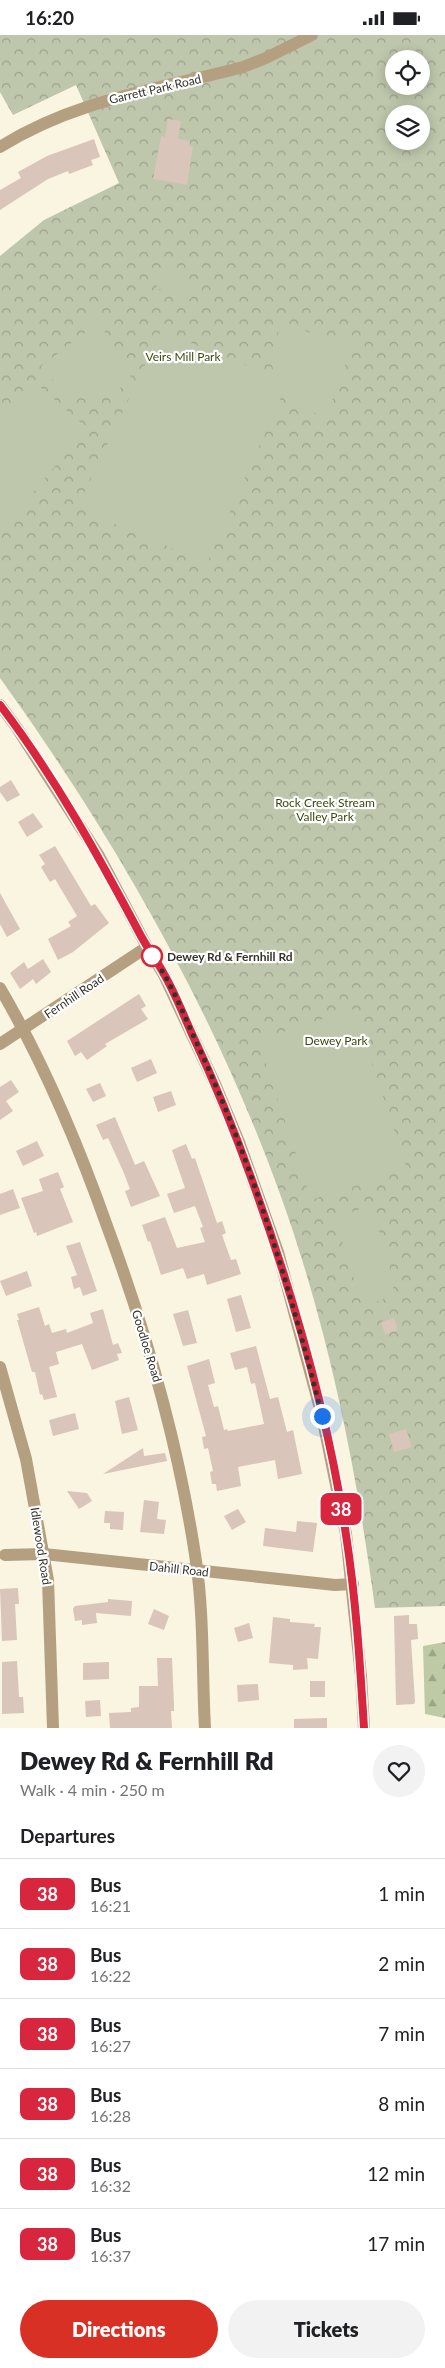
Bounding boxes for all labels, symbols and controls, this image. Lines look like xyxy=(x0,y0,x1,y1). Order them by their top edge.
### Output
text: 16:20 xyxy=(25,6,74,29)
map controls xyxy=(385,50,430,150)
button: locate xyxy=(385,50,430,95)
street label: Garrett Park Road xyxy=(108,71,202,107)
button: layers xyxy=(385,105,430,150)
park label: Veirs Mill Park xyxy=(145,349,221,364)
park label: Rock Creek Stream Valley Park xyxy=(275,795,375,824)
marker: Dewey Rd & Fernhill Rd xyxy=(141,945,163,967)
place label: Dewey Rd & Fernhill Rd xyxy=(167,949,293,964)
street label: Fernhill Road xyxy=(41,971,107,1021)
park label: Dewey Park xyxy=(304,1033,369,1048)
street label: Goodloe Road xyxy=(129,1308,165,1384)
your location xyxy=(310,1404,335,1429)
line badge: 38 xyxy=(318,1493,364,1525)
text: 38 xyxy=(331,1498,351,1520)
street label: Idlewood Road xyxy=(27,1506,55,1586)
street label: Dahill Road xyxy=(148,1558,210,1580)
button: heart xyxy=(373,1745,425,1797)
text: Dewey Rd & Fernhill Rd xyxy=(20,1746,274,1775)
text: Walk · 4 min · 250 m xyxy=(20,1780,165,1799)
text: Departures xyxy=(20,1824,115,1847)
text: Bus xyxy=(90,1873,121,1896)
text: 1 min xyxy=(378,1882,425,1905)
text: 38 xyxy=(37,1883,58,1905)
text: 16:21 xyxy=(90,1896,131,1915)
text: Bus xyxy=(90,1943,121,1966)
text: 2 min xyxy=(378,1952,425,1975)
text: 38 xyxy=(37,1953,58,1975)
text: 16:22 xyxy=(90,1966,131,1985)
text: Bus xyxy=(90,2013,121,2036)
text: 7 min xyxy=(378,2022,425,2045)
text: 38 xyxy=(37,2023,58,2045)
text: 16:27 xyxy=(90,2036,131,2055)
text: Bus xyxy=(90,2083,121,2106)
text: 8 min xyxy=(378,2092,425,2115)
text: 38 xyxy=(37,2093,58,2115)
text: 16:28 xyxy=(90,2106,131,2125)
text: Bus xyxy=(90,2153,121,2176)
text: 12 min xyxy=(367,2162,425,2185)
text: 38 xyxy=(37,2163,58,2185)
text: 16:32 xyxy=(90,2176,131,2195)
text: Bus xyxy=(90,2223,121,2246)
text: 17 min xyxy=(367,2232,425,2255)
text: 38 xyxy=(37,2233,58,2255)
text: 16:37 xyxy=(90,2246,131,2265)
button: Directions xyxy=(20,2300,218,2358)
button: Tickets xyxy=(228,2300,425,2358)

